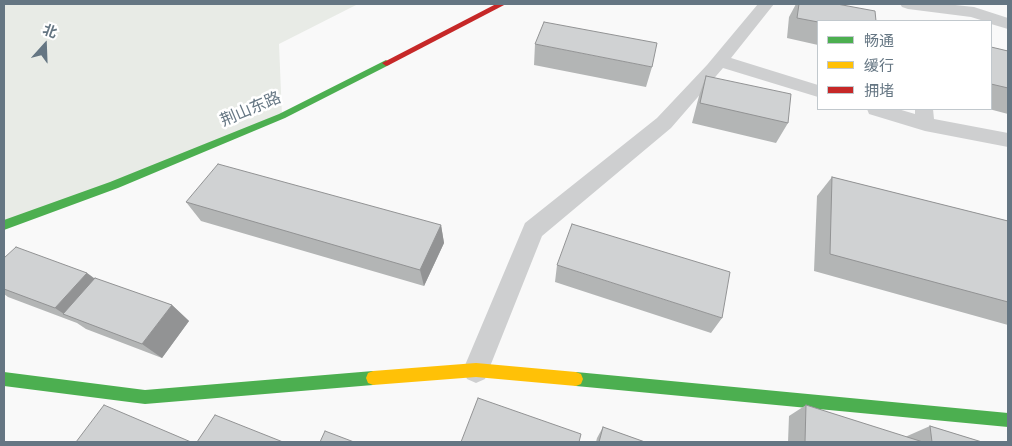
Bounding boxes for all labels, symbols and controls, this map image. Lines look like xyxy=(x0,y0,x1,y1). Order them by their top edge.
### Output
north arrow xyxy=(20,20,70,70)
legend xyxy=(817,20,992,110)
text: 北 xyxy=(41,21,59,41)
text: 畅通 xyxy=(864,32,894,50)
text: 缓行 xyxy=(864,57,894,75)
text: 拥堵 xyxy=(864,82,894,100)
street label: 荆山东路 xyxy=(218,89,284,131)

